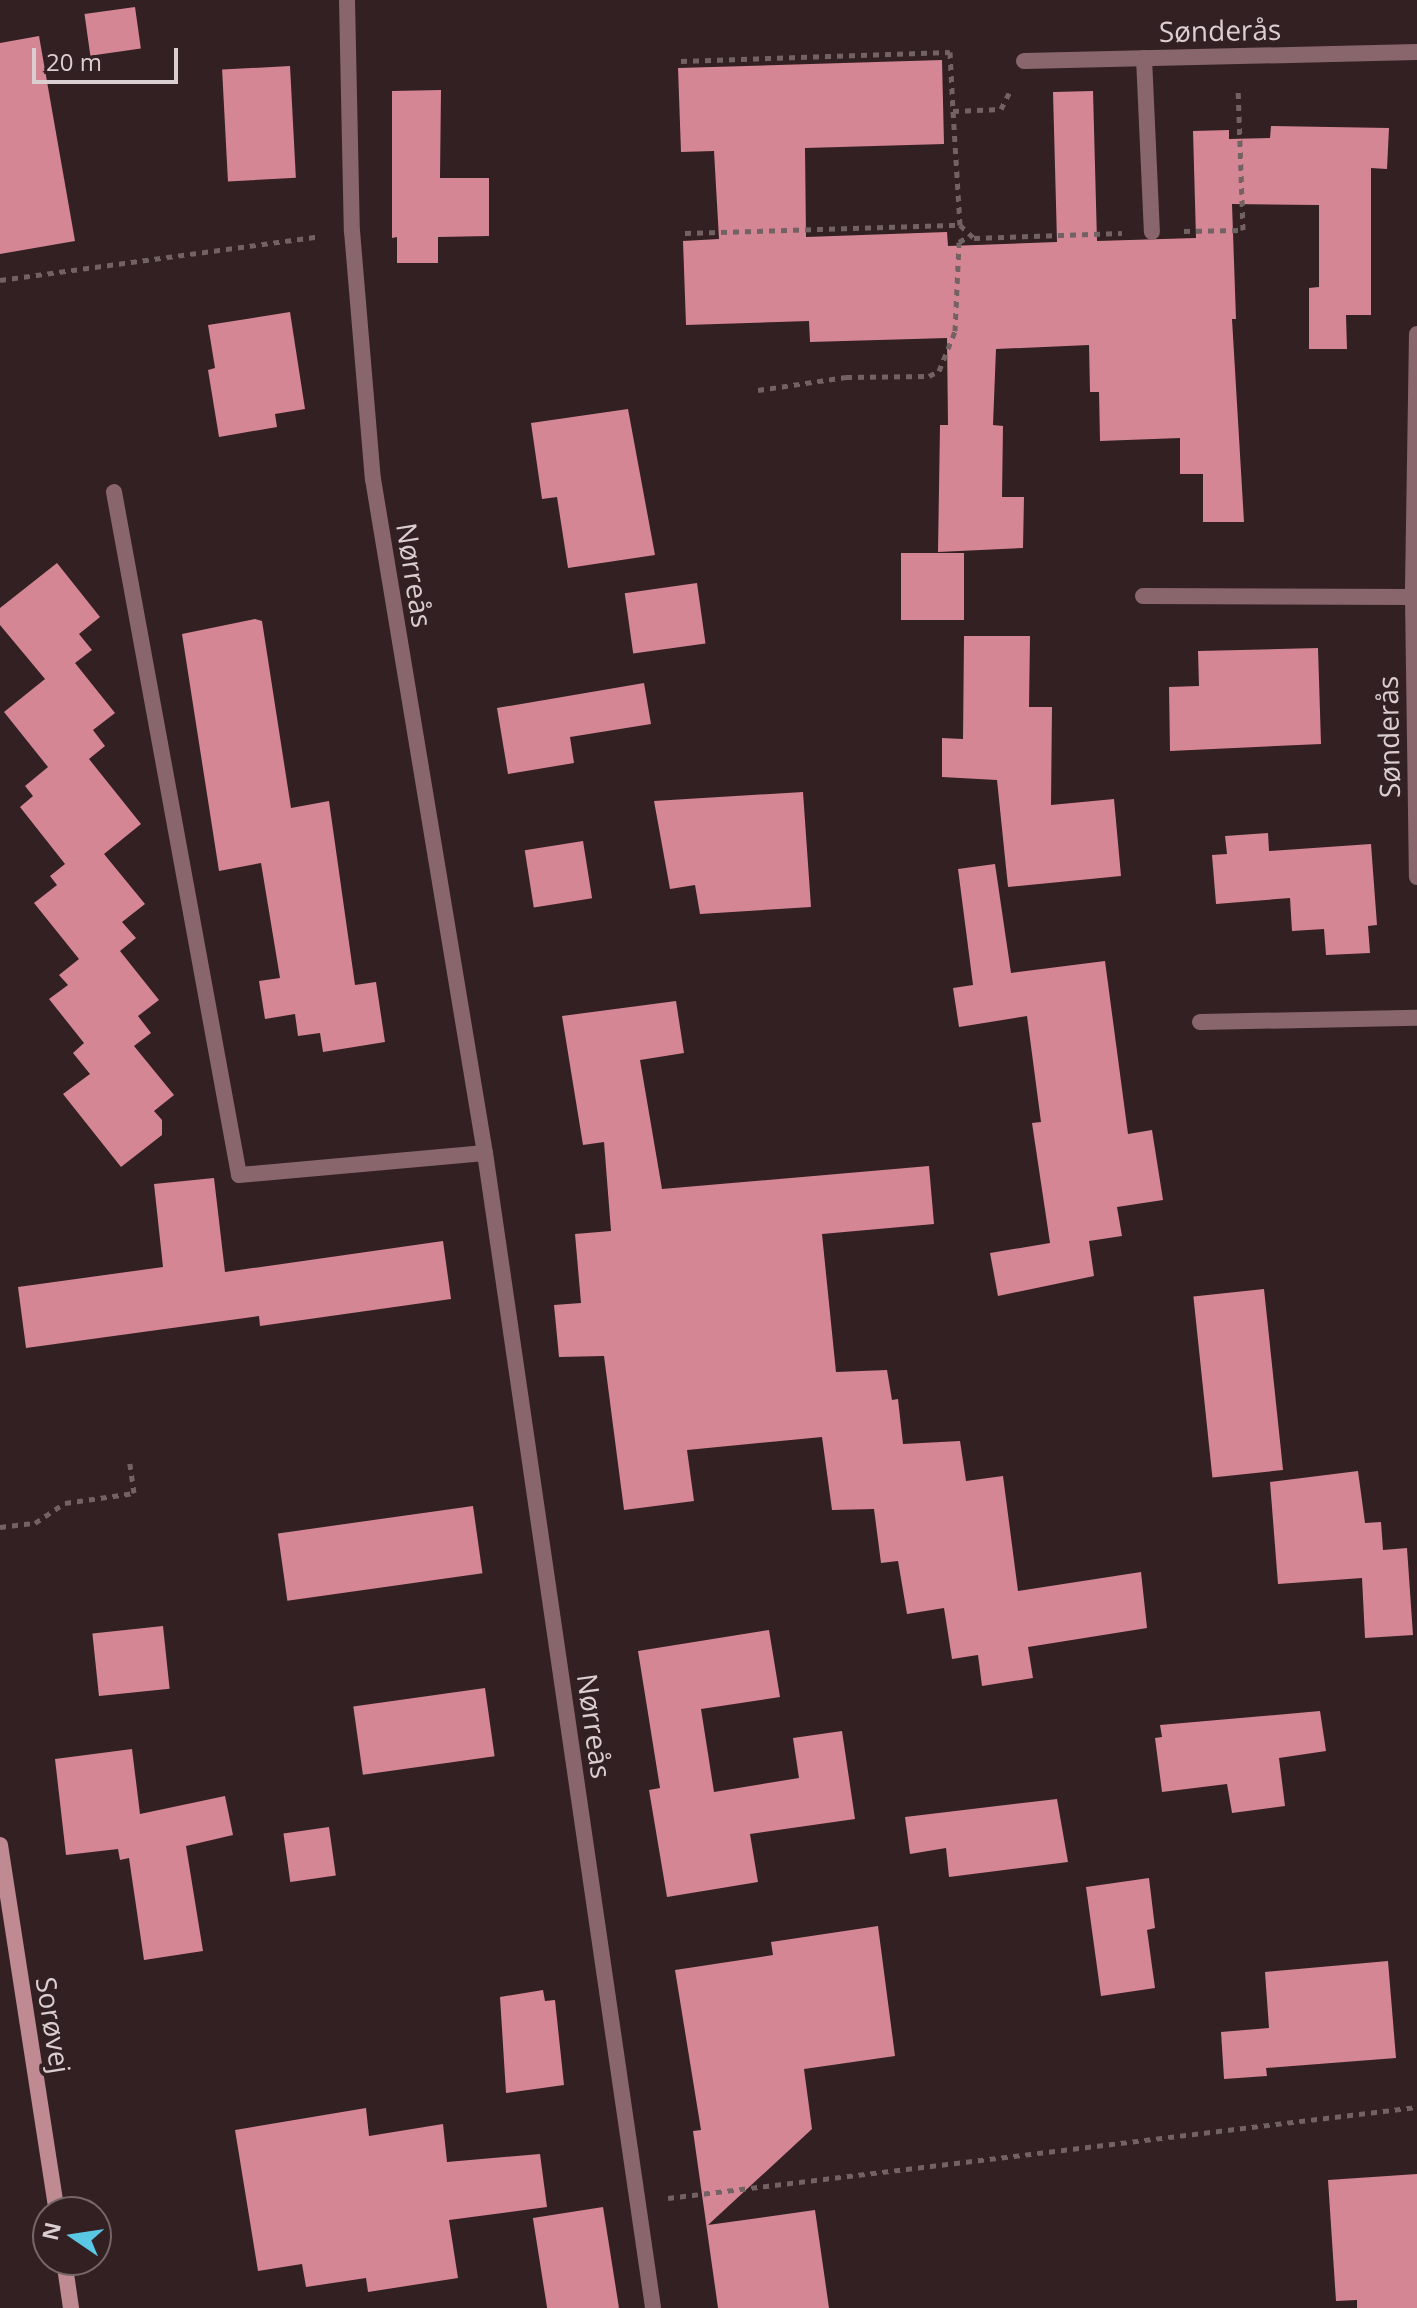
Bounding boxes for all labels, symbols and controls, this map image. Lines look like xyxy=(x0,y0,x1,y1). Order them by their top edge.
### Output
street label: Sønderås xyxy=(1158,12,1282,48)
scale bar xyxy=(36,32,182,82)
text: 20 m xyxy=(46,45,102,78)
street label: Nørreås xyxy=(390,520,440,630)
street label: Sønderås xyxy=(1370,675,1406,799)
street label: Nørreås xyxy=(571,1671,619,1781)
street label: Sorøvej xyxy=(30,1974,78,2076)
north arrow xyxy=(32,2196,112,2276)
text: N xyxy=(34,2219,67,2243)

